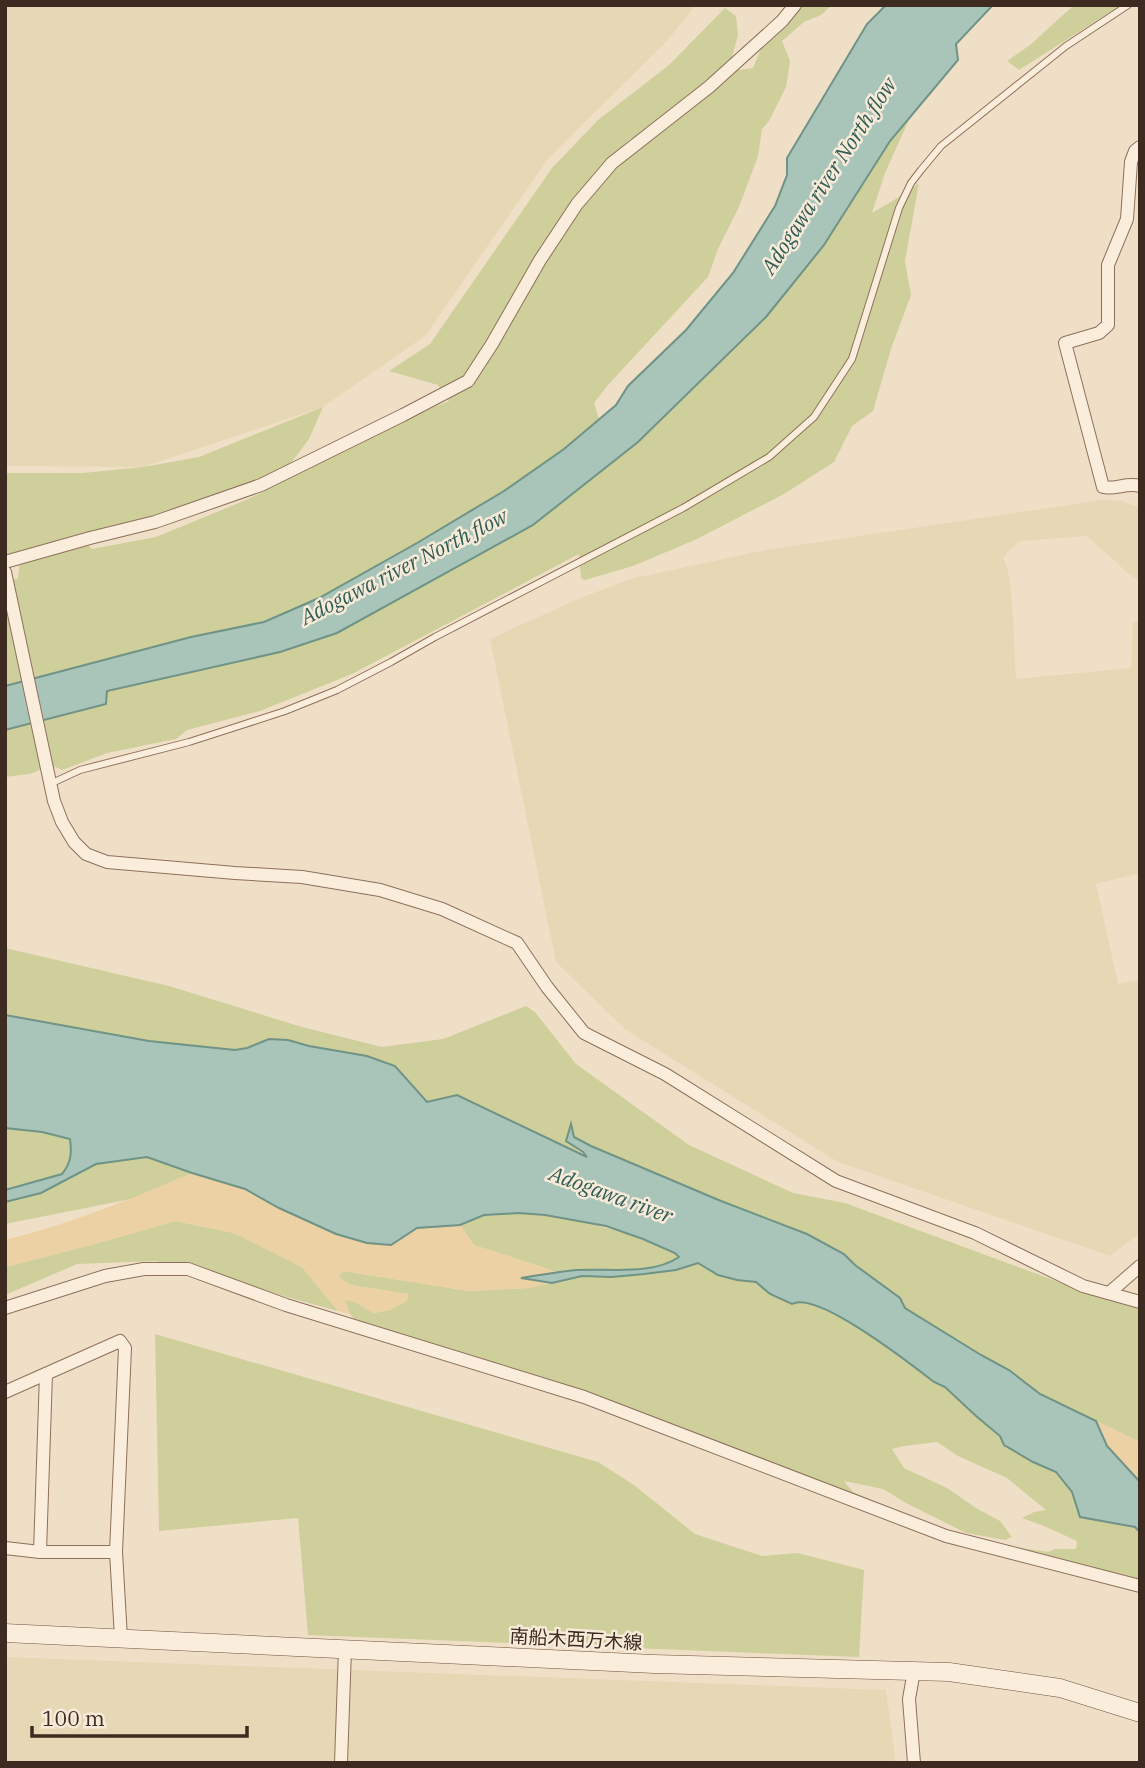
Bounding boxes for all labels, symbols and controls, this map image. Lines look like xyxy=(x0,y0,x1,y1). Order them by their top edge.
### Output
water label: Adogawa river North flow xyxy=(753,71,903,281)
water label: Adogawa river North flow xyxy=(294,501,513,631)
water label: Adogawa river xyxy=(544,1158,678,1230)
street label: 南船木西万木線 xyxy=(509,1624,643,1654)
scale bar xyxy=(32,1694,247,1738)
text: 100 m xyxy=(42,1704,105,1732)

